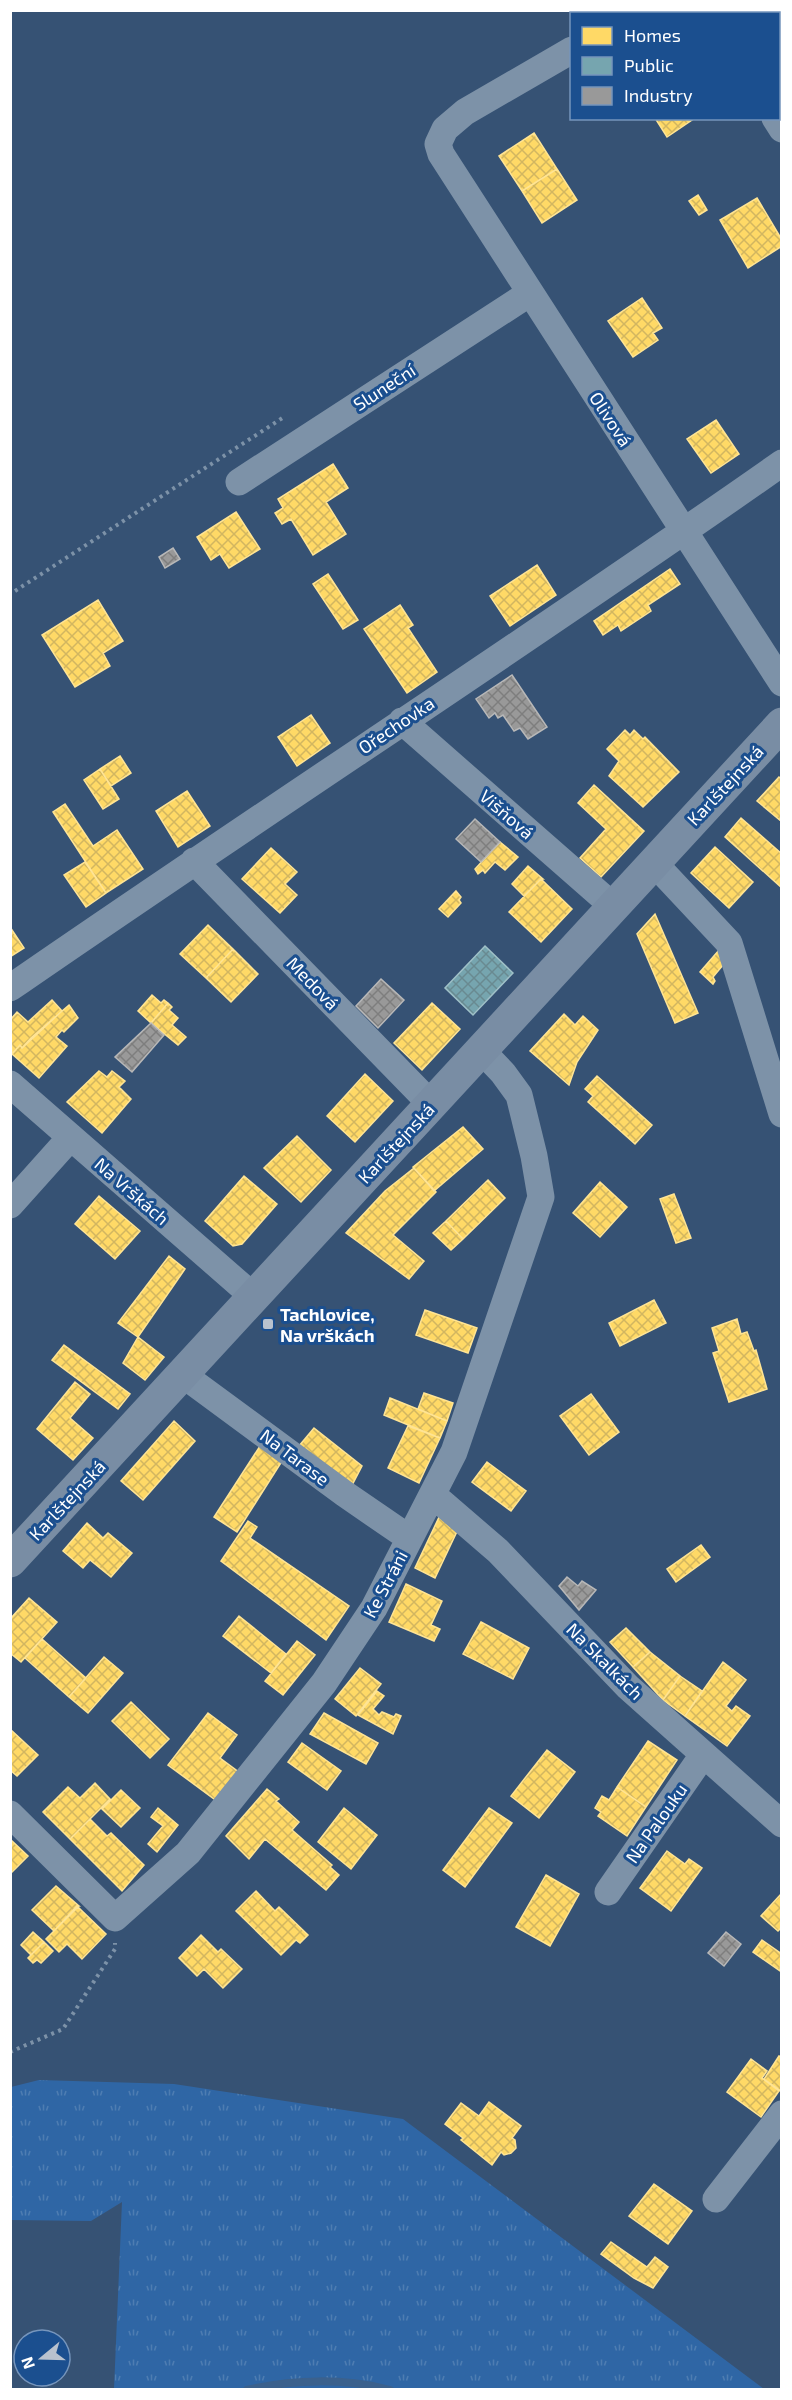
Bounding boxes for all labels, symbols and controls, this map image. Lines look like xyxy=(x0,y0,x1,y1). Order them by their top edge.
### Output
legend xyxy=(570,12,780,120)
text: Homes xyxy=(624,24,681,46)
text: Public xyxy=(624,54,674,76)
text: Industry xyxy=(624,84,693,106)
street label: Sluneční xyxy=(349,359,420,415)
street label: Olivová xyxy=(585,388,637,450)
street label: Ořechovka xyxy=(354,692,438,758)
street label: Karlštejnská xyxy=(682,740,768,830)
street label: Višňová xyxy=(475,785,539,843)
street label: Medová xyxy=(282,952,344,1014)
street label: Karlštejnská xyxy=(353,1098,439,1188)
street label: Na Vrškách xyxy=(90,1153,174,1229)
place label: Tachlovice, Na vrškách xyxy=(280,1303,375,1346)
marker: Tachlovice, Na vrškách xyxy=(261,1317,275,1331)
street label: Na Tarase xyxy=(256,1424,334,1490)
street label: Karlštejnská xyxy=(24,1455,110,1545)
street label: Ke Stráni xyxy=(358,1547,412,1621)
street label: Na Skalkách xyxy=(562,1618,648,1704)
street label: Na Palouku xyxy=(621,1779,691,1867)
north arrow xyxy=(12,2328,72,2388)
text: N xyxy=(16,2354,38,2372)

